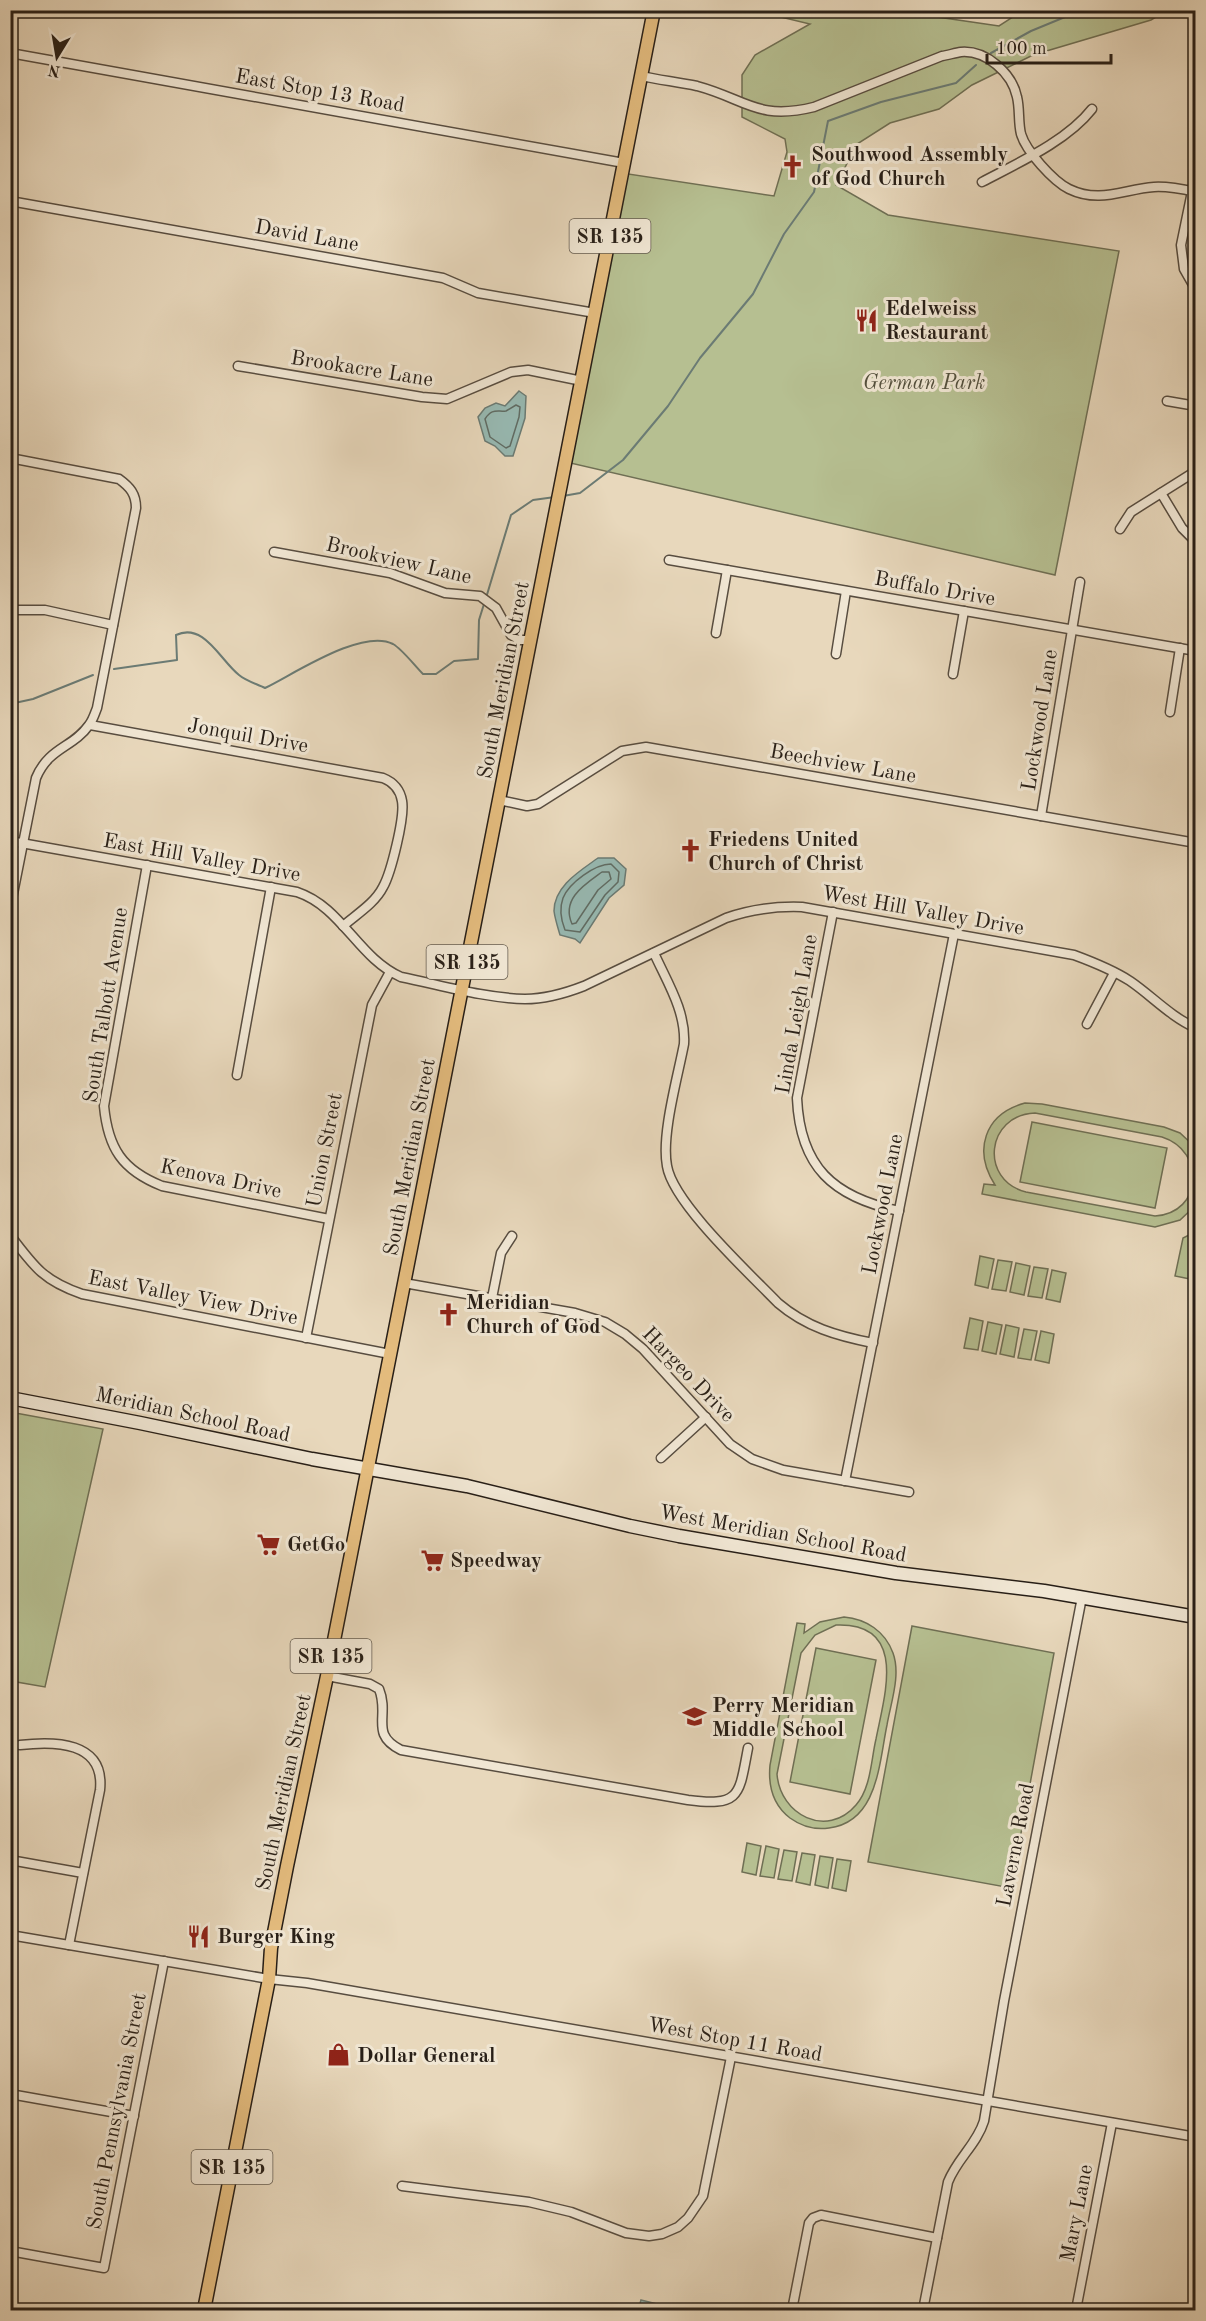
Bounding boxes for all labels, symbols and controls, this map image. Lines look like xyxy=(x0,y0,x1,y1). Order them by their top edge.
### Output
north arrow xyxy=(27,27,87,87)
scale bar xyxy=(987,27,1112,65)
text: 100 m xyxy=(996,40,1047,58)
text: N xyxy=(46,61,62,79)
street label: East Stop 13 Road xyxy=(233,66,406,117)
place label: Southwood Assembly of God Church xyxy=(811,145,1008,190)
church icon: Southwood Assembly of God Church xyxy=(780,153,806,179)
street label: David Lane xyxy=(253,217,360,256)
road number: SR 135 xyxy=(570,219,650,253)
place label: Edelweiss Restaurant xyxy=(885,299,989,344)
restaurant icon: Edelweiss Restaurant xyxy=(854,307,880,333)
street label: Brookacre Lane xyxy=(289,348,435,391)
park label: German Park xyxy=(863,373,985,394)
street label: Brookview Lane xyxy=(324,534,474,588)
street label: Buffalo Drive xyxy=(873,569,997,610)
street label: South Meridian Street xyxy=(475,580,534,781)
street label: Lockwood Lane xyxy=(1019,648,1062,792)
street label: Jonquil Drive xyxy=(186,715,310,757)
street label: Beechview Lane xyxy=(768,741,918,788)
place label: Friedens United Church of Christ xyxy=(708,830,864,875)
street label: East Hill Valley Drive xyxy=(101,831,302,886)
church icon: Friedens United Church of Christ xyxy=(677,838,703,864)
street label: West Hill Valley Drive xyxy=(820,883,1026,940)
street label: South Talbott Avenue xyxy=(81,906,132,1105)
street label: Linda Leigh Lane xyxy=(773,933,822,1096)
road number: SR 135 xyxy=(426,945,508,979)
street label: South Meridian Street xyxy=(381,1057,440,1258)
street label: Union Street xyxy=(304,1091,347,1210)
street label: Lockwood Lane xyxy=(860,1132,907,1276)
street label: Kenova Drive xyxy=(158,1156,283,1203)
street label: East Valley View Drive xyxy=(86,1268,299,1329)
place label: Meridian Church of God xyxy=(466,1293,601,1338)
church icon: Meridian Church of God xyxy=(435,1301,461,1327)
street label: Hargeo Drive xyxy=(638,1323,738,1427)
street label: Meridian School Road xyxy=(93,1385,292,1446)
street label: West Meridian School Road xyxy=(657,1502,908,1567)
supermarket icon: GetGo xyxy=(256,1531,282,1557)
place label: GetGo xyxy=(287,1535,345,1556)
supermarket icon: Speedway xyxy=(419,1547,445,1573)
place label: Speedway xyxy=(450,1551,542,1572)
road number: SR 135 xyxy=(290,1639,372,1673)
street label: South Meridian Street xyxy=(253,1692,316,1893)
place label: Perry Meridian Middle School xyxy=(712,1696,854,1741)
school or university icon: Perry Meridian Middle School xyxy=(681,1704,707,1730)
street label: Laverne Road xyxy=(994,1781,1039,1909)
restaurant icon: Burger King xyxy=(186,1923,212,1949)
place label: Burger King xyxy=(217,1927,335,1948)
street label: South Pennsylvania Street xyxy=(84,1991,151,2231)
street label: West Stop 11 Road xyxy=(646,2015,824,2066)
shop icon: Dollar General xyxy=(326,2042,352,2068)
place label: Dollar General xyxy=(357,2046,496,2067)
road number: SR 135 xyxy=(192,2150,272,2184)
street label: Mary Lane xyxy=(1058,2163,1097,2264)

